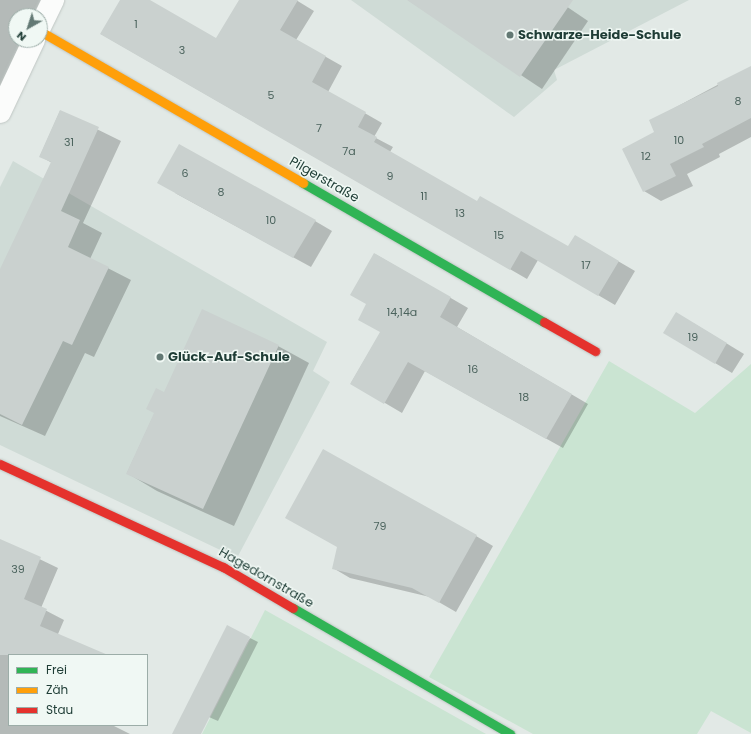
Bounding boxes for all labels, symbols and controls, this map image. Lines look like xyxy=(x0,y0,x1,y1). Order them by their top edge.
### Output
north arrow xyxy=(8,8,48,48)
house number: 1 xyxy=(134,17,138,31)
place label: Schwarze-Heide-Schule xyxy=(518,27,681,43)
text: N xyxy=(13,28,29,45)
marker: Schwarze-Heide-Schule xyxy=(505,30,515,40)
house number: 3 xyxy=(179,43,185,57)
house number: 5 xyxy=(268,88,274,102)
house number: 8 xyxy=(735,94,741,108)
house number: 7 xyxy=(316,121,322,135)
house number: 10 xyxy=(674,133,684,147)
house number: 31 xyxy=(64,135,74,149)
house number: 7a xyxy=(342,144,356,158)
house number: 12 xyxy=(641,149,651,163)
street label: Pilgerstraße xyxy=(286,154,362,206)
house number: 6 xyxy=(182,166,188,180)
house number: 9 xyxy=(387,169,393,183)
house number: 8 xyxy=(218,185,224,199)
house number: 11 xyxy=(420,189,428,203)
house number: 13 xyxy=(455,206,465,220)
house number: 10 xyxy=(266,213,276,227)
house number: 15 xyxy=(494,228,504,242)
house number: 17 xyxy=(581,258,591,272)
house number: 14,14a xyxy=(387,305,417,319)
house number: 19 xyxy=(688,330,698,344)
place label: Glück-Auf-Schule xyxy=(168,349,290,365)
marker: Glück-Auf-Schule xyxy=(155,352,165,362)
house number: 16 xyxy=(468,362,478,376)
house number: 18 xyxy=(519,390,529,404)
house number: 79 xyxy=(374,519,386,533)
street label: Hagedornstraße xyxy=(216,545,316,611)
house number: 39 xyxy=(11,562,25,576)
legend xyxy=(8,654,148,726)
text: Frei xyxy=(46,661,67,678)
text: Zäh xyxy=(46,681,68,698)
text: Stau xyxy=(46,701,73,718)

